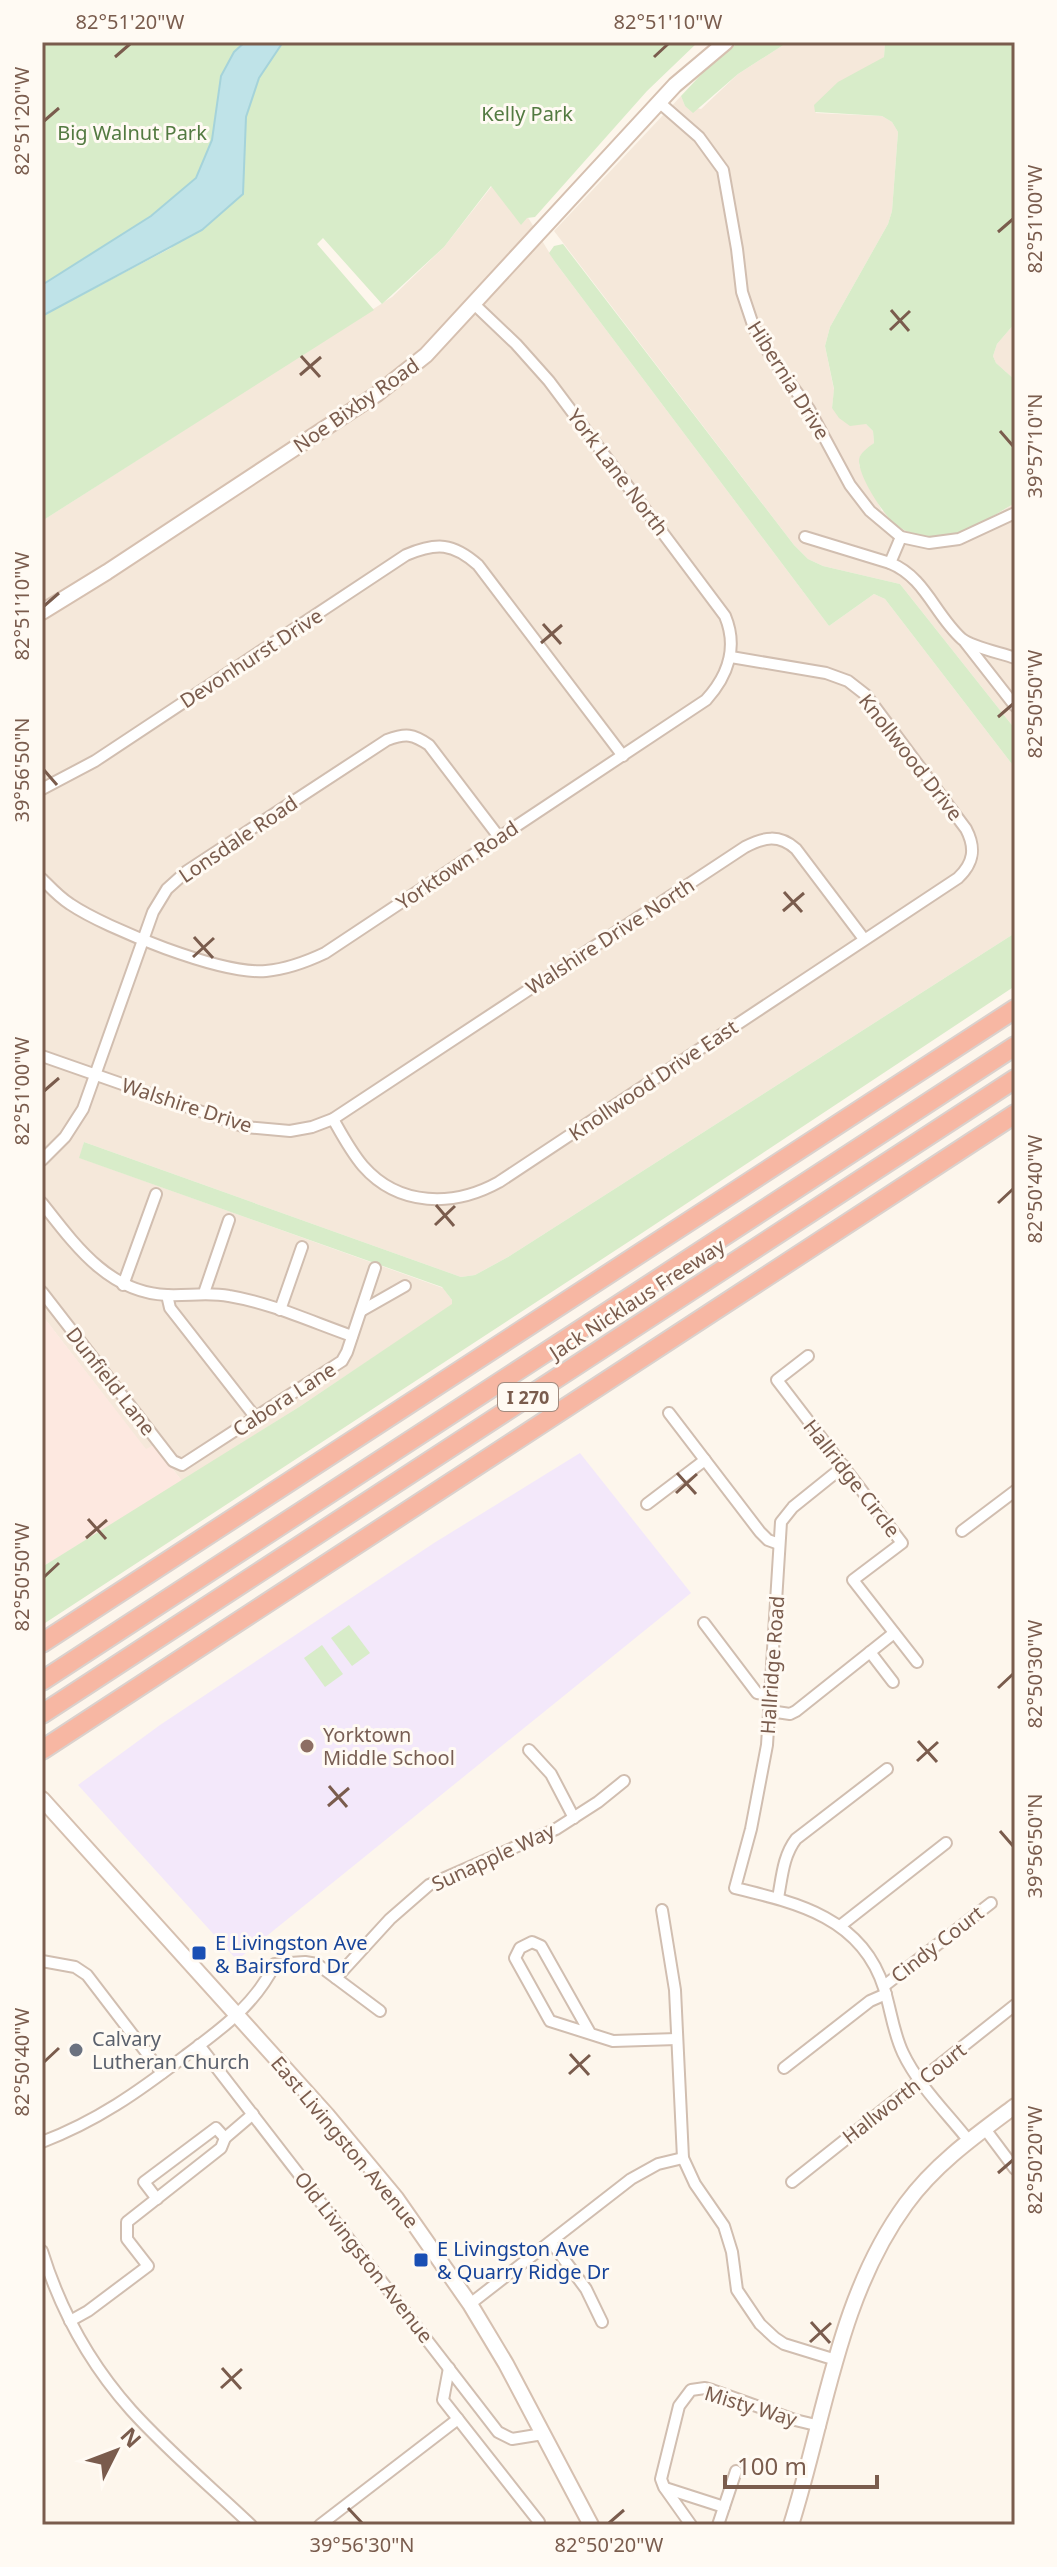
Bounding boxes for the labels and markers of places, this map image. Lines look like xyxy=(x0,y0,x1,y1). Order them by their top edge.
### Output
place label: Yorktown Middle School xyxy=(323,1721,455,1771)
marker: Yorktown Middle School xyxy=(298,1737,316,1755)
place label: E Livingston Ave & Bairsford Dr xyxy=(215,1929,368,1979)
marker: E Livingston Ave & Bairsford Dr xyxy=(190,1944,208,1962)
place label: Calvary Lutheran Church xyxy=(92,2025,250,2075)
marker: Calvary Lutheran Church xyxy=(67,2041,85,2059)
place label: E Livingston Ave & Quarry Ridge Dr xyxy=(437,2235,610,2285)
marker: E Livingston Ave & Quarry Ridge Dr xyxy=(412,2251,430,2269)

